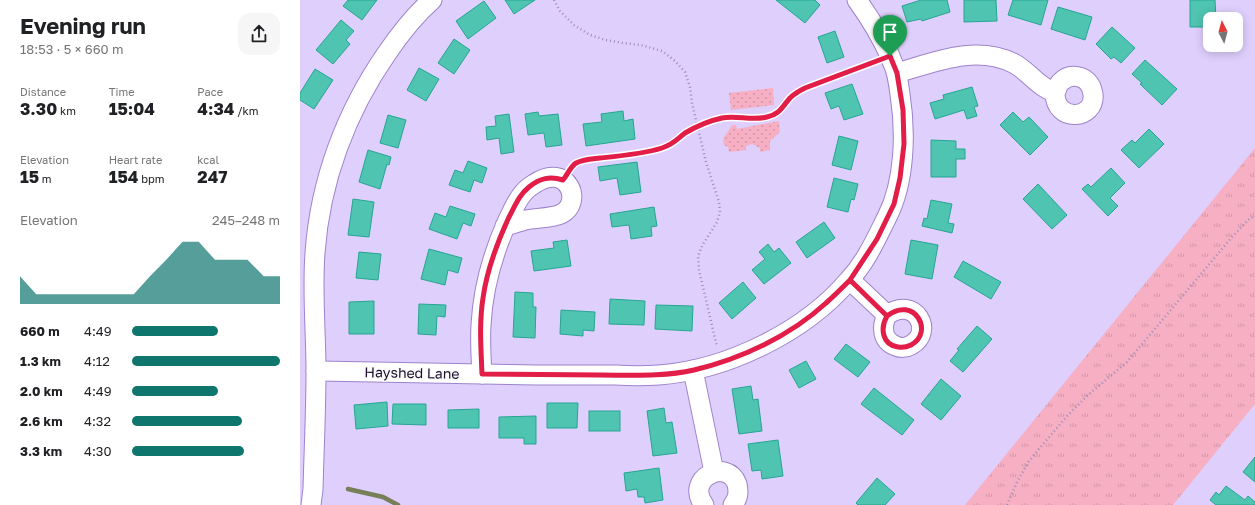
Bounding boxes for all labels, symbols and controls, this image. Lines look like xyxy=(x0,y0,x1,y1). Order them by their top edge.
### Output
text: Evening run xyxy=(20,12,146,39)
north arrow xyxy=(1203,12,1243,52)
map controls xyxy=(1203,12,1243,52)
button: share xyxy=(238,13,280,55)
pin xyxy=(873,15,907,56)
icon: arrive xyxy=(879,21,901,43)
text: 18:53 · 5 × 660 m xyxy=(20,41,123,57)
text: Distance xyxy=(20,85,66,98)
text: Time xyxy=(109,85,135,98)
text: Pace xyxy=(197,85,223,98)
text: 3.30 xyxy=(20,98,57,119)
text: 15:04 xyxy=(109,98,155,119)
text: 4:34 xyxy=(197,98,234,119)
text: km xyxy=(57,104,76,117)
text: /km xyxy=(234,104,258,117)
text: Elevation xyxy=(20,153,69,166)
text: Heart rate xyxy=(109,153,162,166)
text: kcal xyxy=(197,153,219,166)
text: 15 xyxy=(20,166,39,187)
text: 154 xyxy=(109,166,138,187)
text: 247 xyxy=(197,166,228,187)
text: m xyxy=(39,172,52,185)
text: bpm xyxy=(138,172,164,185)
text: Elevation xyxy=(20,212,78,228)
text: 245–248 m xyxy=(212,212,280,228)
text: 660 m xyxy=(20,323,60,339)
text: 4:49 xyxy=(84,323,112,339)
text: 1.3 km xyxy=(20,353,61,369)
text: 4:12 xyxy=(84,353,110,369)
street label: Hayshed Lane xyxy=(364,363,460,382)
text: 2.0 km xyxy=(20,383,63,399)
text: 4:49 xyxy=(84,383,112,399)
text: 2.6 km xyxy=(20,413,63,429)
text: 4:32 xyxy=(84,413,111,429)
text: 3.3 km xyxy=(20,443,62,459)
text: 4:30 xyxy=(84,443,112,459)

